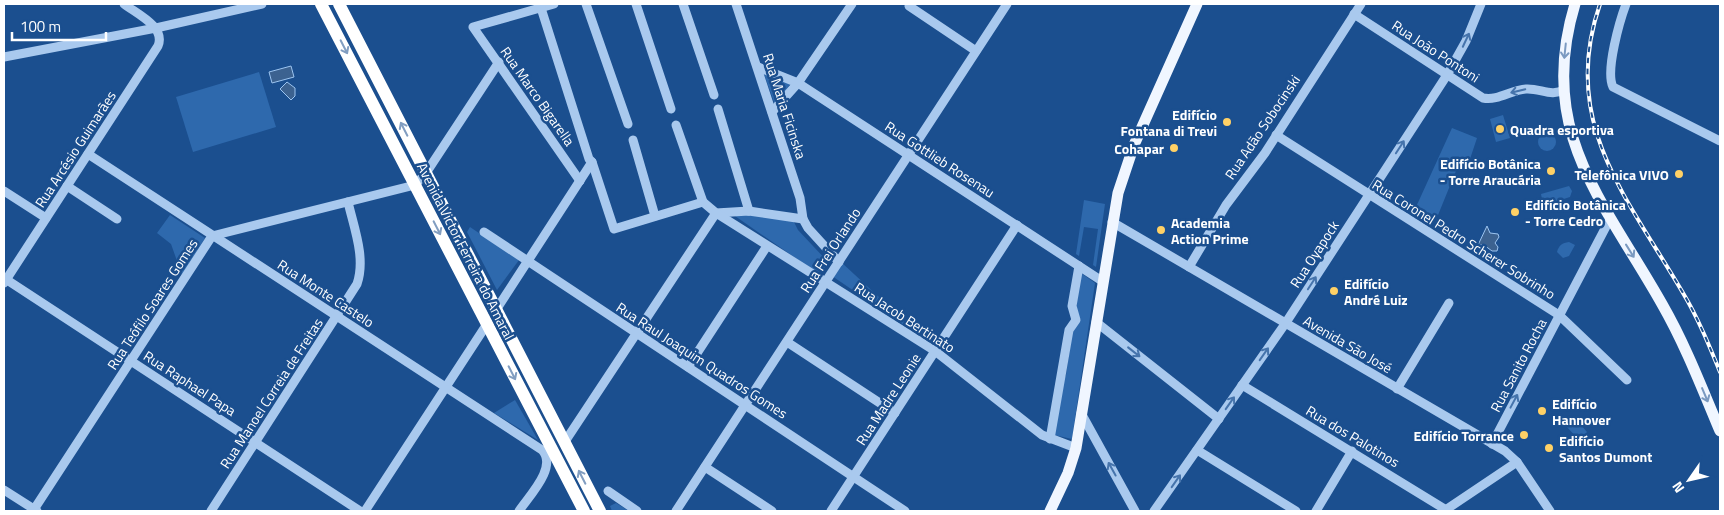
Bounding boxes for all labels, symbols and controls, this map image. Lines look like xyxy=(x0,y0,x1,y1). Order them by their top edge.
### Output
scale bar xyxy=(12,10,106,42)
text: 100 m xyxy=(20,15,61,38)
street label: Rua João Pontoni xyxy=(1388,15,1484,87)
one-way arrow xyxy=(1462,33,1471,48)
one-way arrow xyxy=(340,39,349,54)
street label: Rua Marco Bigarella xyxy=(496,42,580,150)
one-way arrow xyxy=(1560,43,1569,59)
street label: Rua Maria Ficinska xyxy=(758,50,812,162)
street label: Rua Adão Sobocinski xyxy=(1219,71,1305,183)
street label: Rua Arcésio Guimarães xyxy=(29,86,121,212)
one-way arrow xyxy=(1510,87,1526,96)
place label: Edifício Fontana di Trevi xyxy=(1121,104,1217,141)
street label: Rua Gottlieb Rosenau xyxy=(881,116,999,202)
marker: Edifício Fontana di Trevi xyxy=(1221,116,1233,128)
place label: Quadra esportiva xyxy=(1510,119,1614,140)
one-way arrow xyxy=(399,122,409,137)
marker: Quadra esportiva xyxy=(1494,123,1506,135)
place label: Cohapar xyxy=(1114,138,1164,159)
one-way arrow xyxy=(1396,140,1406,154)
marker: Cohapar xyxy=(1168,142,1180,154)
place label: Edifício Botânica - Torre Araucária xyxy=(1440,153,1541,190)
street label: Avenida Victor Ferreira do Amaral xyxy=(412,159,520,343)
place label: Telefônica VIVO xyxy=(1574,164,1669,185)
marker: Edifício Botânica - Torre Araucária xyxy=(1545,165,1557,177)
marker: Telefônica VIVO xyxy=(1673,168,1685,180)
street label: Rua Coronel Pedro Scherer Sobrinho xyxy=(1368,174,1560,304)
place label: Edifício Botânica - Torre Cedro xyxy=(1525,194,1626,231)
street label: Rua Frei Orlando xyxy=(795,203,865,297)
marker: Edifício Botânica - Torre Cedro xyxy=(1509,206,1521,218)
place label: Academia Action Prime xyxy=(1171,212,1249,249)
street label: Rua Oyapock xyxy=(1284,216,1344,292)
one-way arrow xyxy=(432,221,442,236)
marker: Academia Action Prime xyxy=(1155,224,1167,236)
street label: Rua Teófilo Soares Gomes xyxy=(102,234,202,374)
one-way arrow xyxy=(1625,244,1636,258)
street label: Rua Monte Castelo xyxy=(274,254,378,332)
place label: Edifício André Luiz xyxy=(1344,273,1408,310)
street label: Rua Jacob Bertinato xyxy=(850,276,960,358)
one-way arrow xyxy=(1306,276,1317,290)
marker: Edifício André Luiz xyxy=(1328,285,1340,297)
street label: Rua Raul Joaquim Quadros Gomes xyxy=(612,297,792,423)
street label: Avenida São José xyxy=(1299,310,1397,378)
street label: Rua Manoel Correia de Freitas xyxy=(214,314,328,472)
street label: Rua Sanito Rocha xyxy=(1484,315,1552,415)
street label: Rua Raphael Papa xyxy=(140,345,240,421)
one-way arrow xyxy=(1127,347,1140,358)
one-way arrow xyxy=(1259,348,1269,362)
street label: Rua Madre Leonie xyxy=(850,349,926,449)
one-way arrow xyxy=(507,365,517,380)
one-way arrow xyxy=(1700,387,1710,402)
one-way arrow xyxy=(1509,393,1519,408)
place label: Edifício Hannover xyxy=(1552,393,1611,430)
one-way arrow xyxy=(1225,396,1235,410)
street label: Rua dos Palotinos xyxy=(1302,400,1404,472)
marker: Edifício Hannover xyxy=(1536,405,1548,417)
place label: Edifício Torrance xyxy=(1414,425,1514,446)
marker: Edifício Torrance xyxy=(1518,429,1530,441)
place label: Edifício Santos Dumont xyxy=(1559,430,1652,467)
marker: Edifício Santos Dumont xyxy=(1543,442,1555,454)
north arrow xyxy=(1664,455,1714,505)
one-way arrow xyxy=(1106,462,1116,476)
one-way arrow xyxy=(577,470,586,485)
one-way arrow xyxy=(1171,474,1181,488)
text: N xyxy=(1666,478,1689,497)

